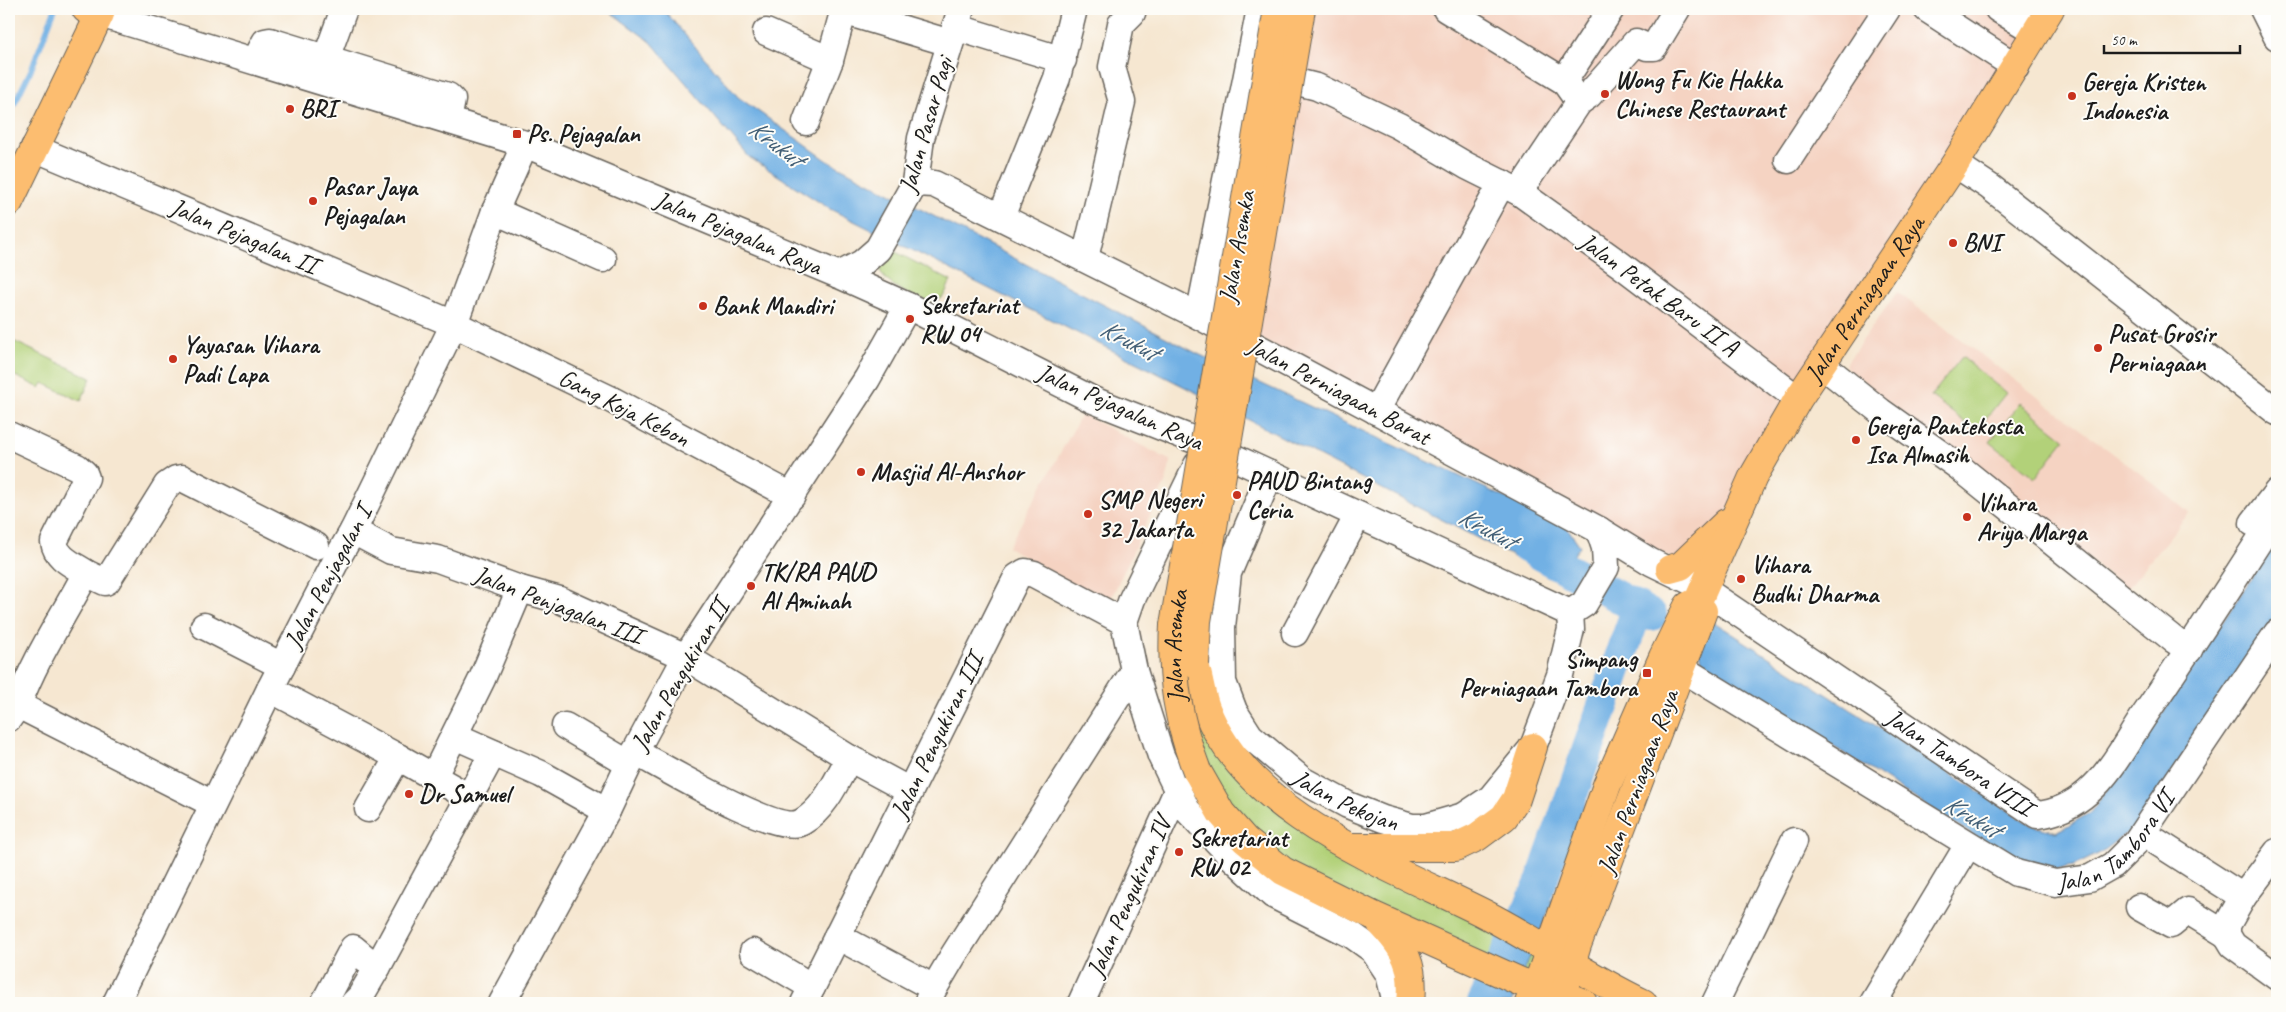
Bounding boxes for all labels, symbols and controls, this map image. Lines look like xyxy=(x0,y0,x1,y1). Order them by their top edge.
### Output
scale bar xyxy=(2104,22,2240,54)
text: 50 m xyxy=(2111,31,2138,50)
street label: Jalan Pasar Pagi xyxy=(891,50,962,197)
place label: Wong Fu Kie Hakka Chinese Restaurant xyxy=(1615,64,1787,125)
place label: Gereja Kristen Indonesia xyxy=(2082,66,2207,127)
marker: Wong Fu Kie Hakka Chinese Restaurant xyxy=(1599,88,1611,100)
marker: Gereja Kristen Indonesia xyxy=(2066,90,2078,102)
place label: BRI xyxy=(300,93,342,125)
marker: BRI xyxy=(284,103,296,115)
water label: Krukut xyxy=(742,112,815,178)
place label: Ps. Pejagalan xyxy=(527,118,641,150)
marker: Ps. Pejagalan xyxy=(511,128,523,140)
place label: Pasar Jaya Pejagalan xyxy=(323,171,419,232)
street label: Jalan Pejagalan Raya xyxy=(649,183,828,283)
street label: Jalan Asemka xyxy=(1211,186,1263,306)
street label: Jalan Pejagalan II xyxy=(165,190,327,283)
marker: Pasar Jaya Pejagalan xyxy=(307,195,319,207)
street label: Jalan Perniagaan Raya xyxy=(1797,207,1933,390)
street label: Jalan Petak Baru II A xyxy=(1572,225,1746,363)
place label: BNI xyxy=(1963,227,2006,259)
marker: BNI xyxy=(1947,237,1959,249)
place label: Sekretariat RW 04 xyxy=(920,289,1021,350)
place label: Bank Mandiri xyxy=(713,290,836,322)
marker: Bank Mandiri xyxy=(697,300,709,312)
water label: Krukut xyxy=(1095,312,1169,371)
marker: Sekretariat RW 04 xyxy=(904,313,916,325)
place label: Pusat Grosir Perniagaan xyxy=(2108,318,2218,379)
place label: Yayasan Vihara Padi Lapa xyxy=(183,329,321,390)
street label: Jalan Perniagaan Barat xyxy=(1241,329,1438,454)
marker: Pusat Grosir Perniagaan xyxy=(2092,342,2104,354)
marker: Yayasan Vihara Padi Lapa xyxy=(167,353,179,365)
street label: Jalan Pejagalan Raya xyxy=(1031,356,1210,459)
street label: Gang Koja Kebon xyxy=(553,361,695,455)
place label: Gereja Pantekosta Isa Almasih xyxy=(1866,410,2024,471)
marker: Gereja Pantekosta Isa Almasih xyxy=(1850,434,1862,446)
place label: Masjid Al-Anshor xyxy=(871,456,1026,488)
place label: PAUD Bintang Ceria xyxy=(1247,465,1373,526)
marker: Masjid Al-Anshor xyxy=(855,466,867,478)
place label: SMP Negeri 32 Jakarta xyxy=(1098,484,1205,545)
place label: Vihara Ariya Marga xyxy=(1977,487,2088,548)
marker: PAUD Bintang Ceria xyxy=(1231,489,1243,501)
street label: Jalan Penjagalan I xyxy=(276,495,382,655)
water label: Krukut xyxy=(1453,499,1527,560)
marker: SMP Negeri 32 Jakarta xyxy=(1082,508,1094,520)
marker: Vihara Ariya Marga xyxy=(1961,511,1973,523)
place label: Vihara Budhi Dharma xyxy=(1751,549,1880,610)
place label: TK/RA PAUD Al Aminah xyxy=(761,556,877,617)
street label: Jalan Penjagalan III xyxy=(468,558,651,654)
marker: Vihara Budhi Dharma xyxy=(1735,573,1747,585)
marker: TK/RA PAUD Al Aminah xyxy=(745,580,757,592)
street label: Jalan Asemka xyxy=(1157,585,1196,706)
street label: Jalan Pengukiran II xyxy=(623,589,739,757)
place label: Simpang Perniagaan Tambora xyxy=(1459,643,1639,704)
street label: Jalan Pengukiran III xyxy=(883,644,993,825)
marker: Simpang Perniagaan Tambora xyxy=(1641,667,1653,679)
street label: Jalan Perniagaan Raya xyxy=(1590,683,1687,879)
street label: Jalan Tambora VIII xyxy=(1879,701,2043,826)
street label: Jalan Pekojan xyxy=(1284,762,1402,839)
place label: Dr Samuel xyxy=(419,778,514,810)
street label: Jalan Tambora VI xyxy=(2054,780,2185,899)
water label: Krukut xyxy=(1938,787,2012,848)
marker: Dr Samuel xyxy=(403,788,415,800)
street label: Jalan Pengukiran IV xyxy=(1079,808,1181,983)
place label: Sekretariat RW 02 xyxy=(1189,822,1290,883)
marker: Sekretariat RW 02 xyxy=(1173,846,1185,858)

